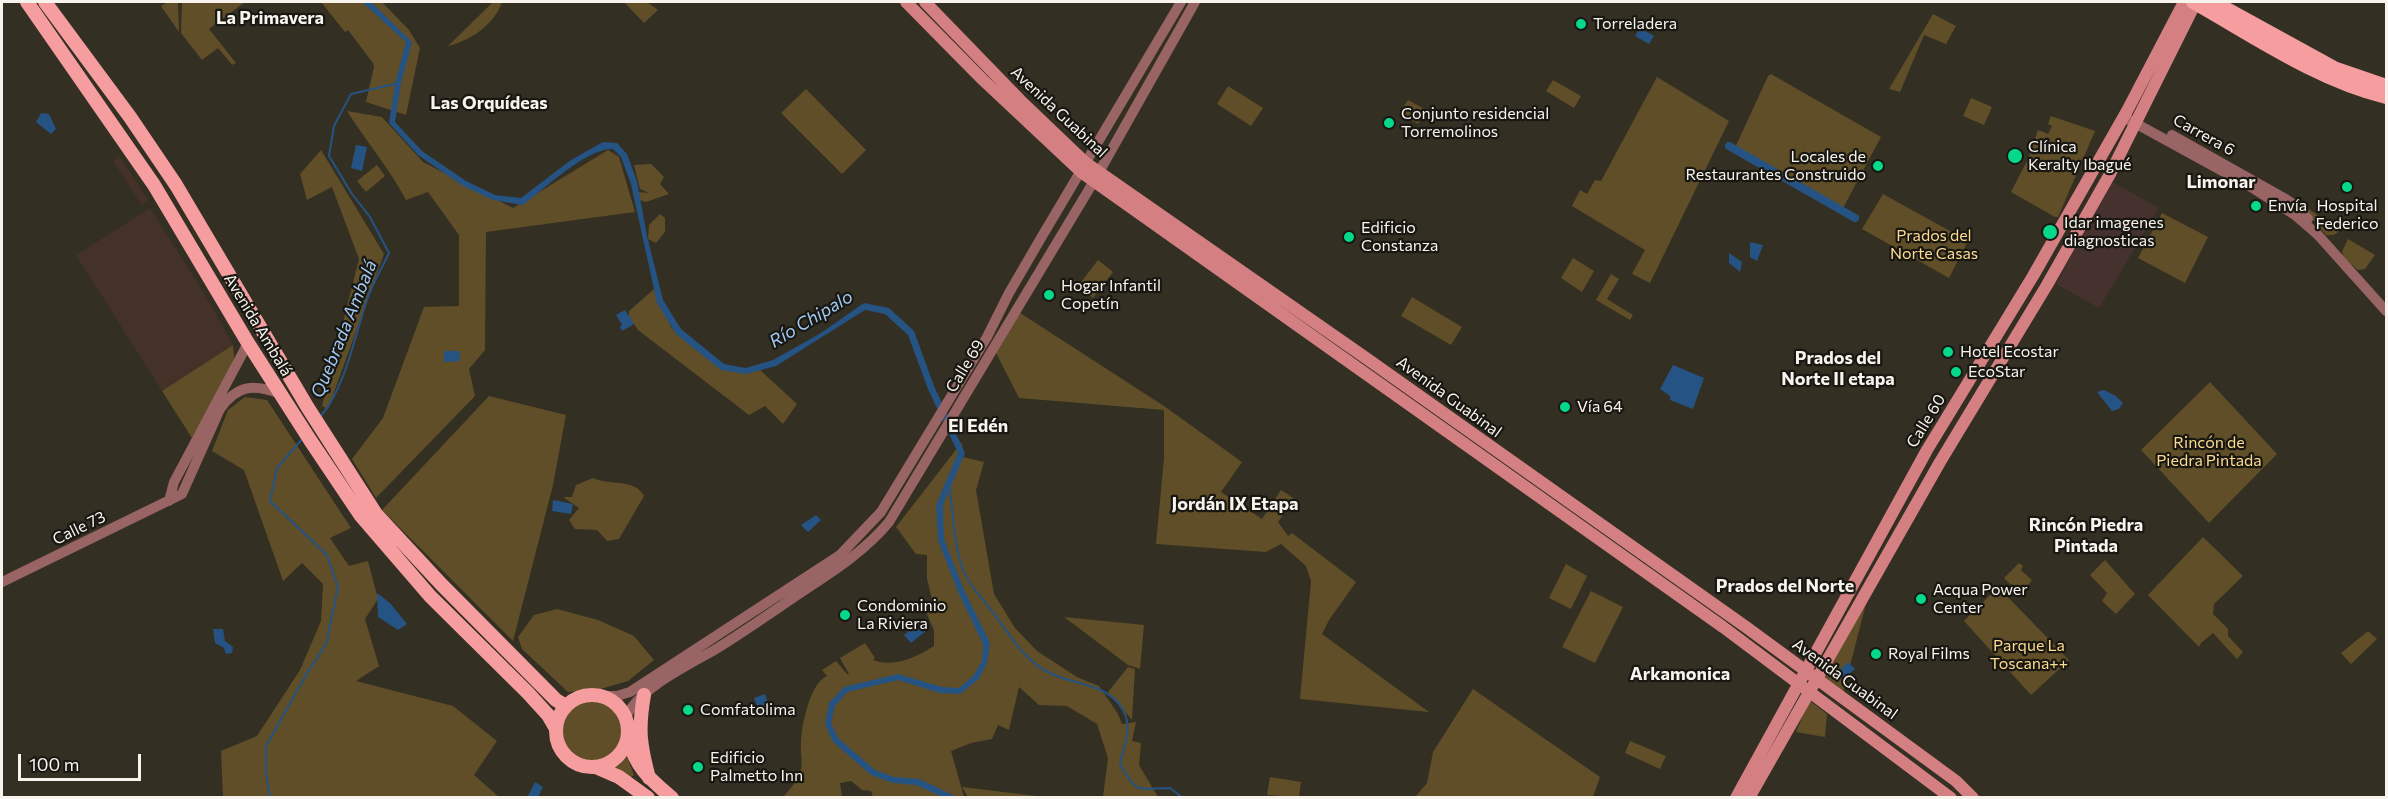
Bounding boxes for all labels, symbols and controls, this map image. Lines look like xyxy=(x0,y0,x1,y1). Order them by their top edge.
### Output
district label: La Primavera xyxy=(216,7,324,29)
place label: Torreladera xyxy=(1593,14,1677,34)
marker: Torreladera xyxy=(1574,17,1588,31)
street label: Avenida Guabinal xyxy=(1007,62,1111,162)
district label: Las Orquídeas xyxy=(430,92,548,114)
place label: Conjunto residencial Torremolinos xyxy=(1401,104,1549,142)
street label: Carrera 6 xyxy=(2170,110,2238,160)
marker: Conjunto residencial Torremolinos xyxy=(1382,116,1396,130)
place label: Clínica Keralty Ibagué xyxy=(2028,137,2132,175)
place label: Locales de Restaurantes Construido xyxy=(1686,147,1866,185)
marker: Clínica Keralty Ibagué xyxy=(2006,147,2024,165)
marker: Locales de Restaurantes Construido xyxy=(1871,159,1885,173)
district label: Limonar xyxy=(2186,171,2256,193)
marker: Hospital Federico xyxy=(2340,180,2354,194)
place label: Envía xyxy=(2268,196,2307,216)
place label: Hospital Federico xyxy=(2316,196,2378,234)
marker: Envía xyxy=(2249,199,2263,213)
place label: Idar imagenes diagnosticas xyxy=(2064,213,2164,251)
place label: Edificio Constanza xyxy=(1361,218,1438,256)
marker: Idar imagenes diagnosticas xyxy=(2041,223,2059,241)
park label: Prados del Norte Casas xyxy=(1890,226,1978,264)
marker: Edificio Constanza xyxy=(1342,230,1356,244)
water label: Quebrada Ambalá xyxy=(307,257,381,401)
street label: Avenida Ambalá xyxy=(220,270,296,380)
place label: Hogar Infantil Copetín xyxy=(1061,276,1161,314)
water label: Río Chipalo xyxy=(765,286,857,352)
marker: Hogar Infantil Copetín xyxy=(1042,288,1056,302)
street label: Calle 69 xyxy=(942,336,988,396)
place label: Hotel Ecostar xyxy=(1960,342,2059,362)
marker: Hotel Ecostar xyxy=(1941,345,1955,359)
district label: Prados del Norte II etapa xyxy=(1781,347,1895,389)
street label: Avenida Guabinal xyxy=(1393,353,1505,441)
place label: EcoStar xyxy=(1968,362,2026,382)
marker: EcoStar xyxy=(1949,365,1963,379)
street label: Calle 60 xyxy=(1903,391,1949,451)
place label: Vía 64 xyxy=(1577,397,1623,417)
marker: Vía 64 xyxy=(1558,400,1572,414)
district label: El Edén xyxy=(948,415,1008,437)
park label: Rincón de Piedra Pintada xyxy=(2156,433,2262,471)
district label: Jordán IX Etapa xyxy=(1171,493,1299,515)
street label: Calle 73 xyxy=(49,507,109,549)
district label: Rincón Piedra Pintada xyxy=(2029,514,2143,556)
district label: Prados del Norte xyxy=(1716,575,1854,597)
place label: Acqua Power Center xyxy=(1933,580,2028,618)
marker: Acqua Power Center xyxy=(1914,592,1928,606)
place label: Condominio La Riviera xyxy=(857,596,946,634)
marker: Condominio La Riviera xyxy=(838,608,852,622)
street label: Avenida Guabinal xyxy=(1789,635,1901,723)
park label: Parque La Toscana++ xyxy=(1990,636,2068,674)
place label: Royal Films xyxy=(1888,644,1970,664)
marker: Royal Films xyxy=(1869,647,1883,661)
district label: Arkamonica xyxy=(1630,663,1730,685)
place label: Comfatolima xyxy=(700,700,796,720)
marker: Comfatolima xyxy=(681,703,695,717)
scale bar xyxy=(21,742,144,780)
place label: Edificio Palmetto Inn xyxy=(710,748,803,786)
text: 100 m xyxy=(29,753,79,775)
marker: Edificio Palmetto Inn xyxy=(691,760,705,774)

